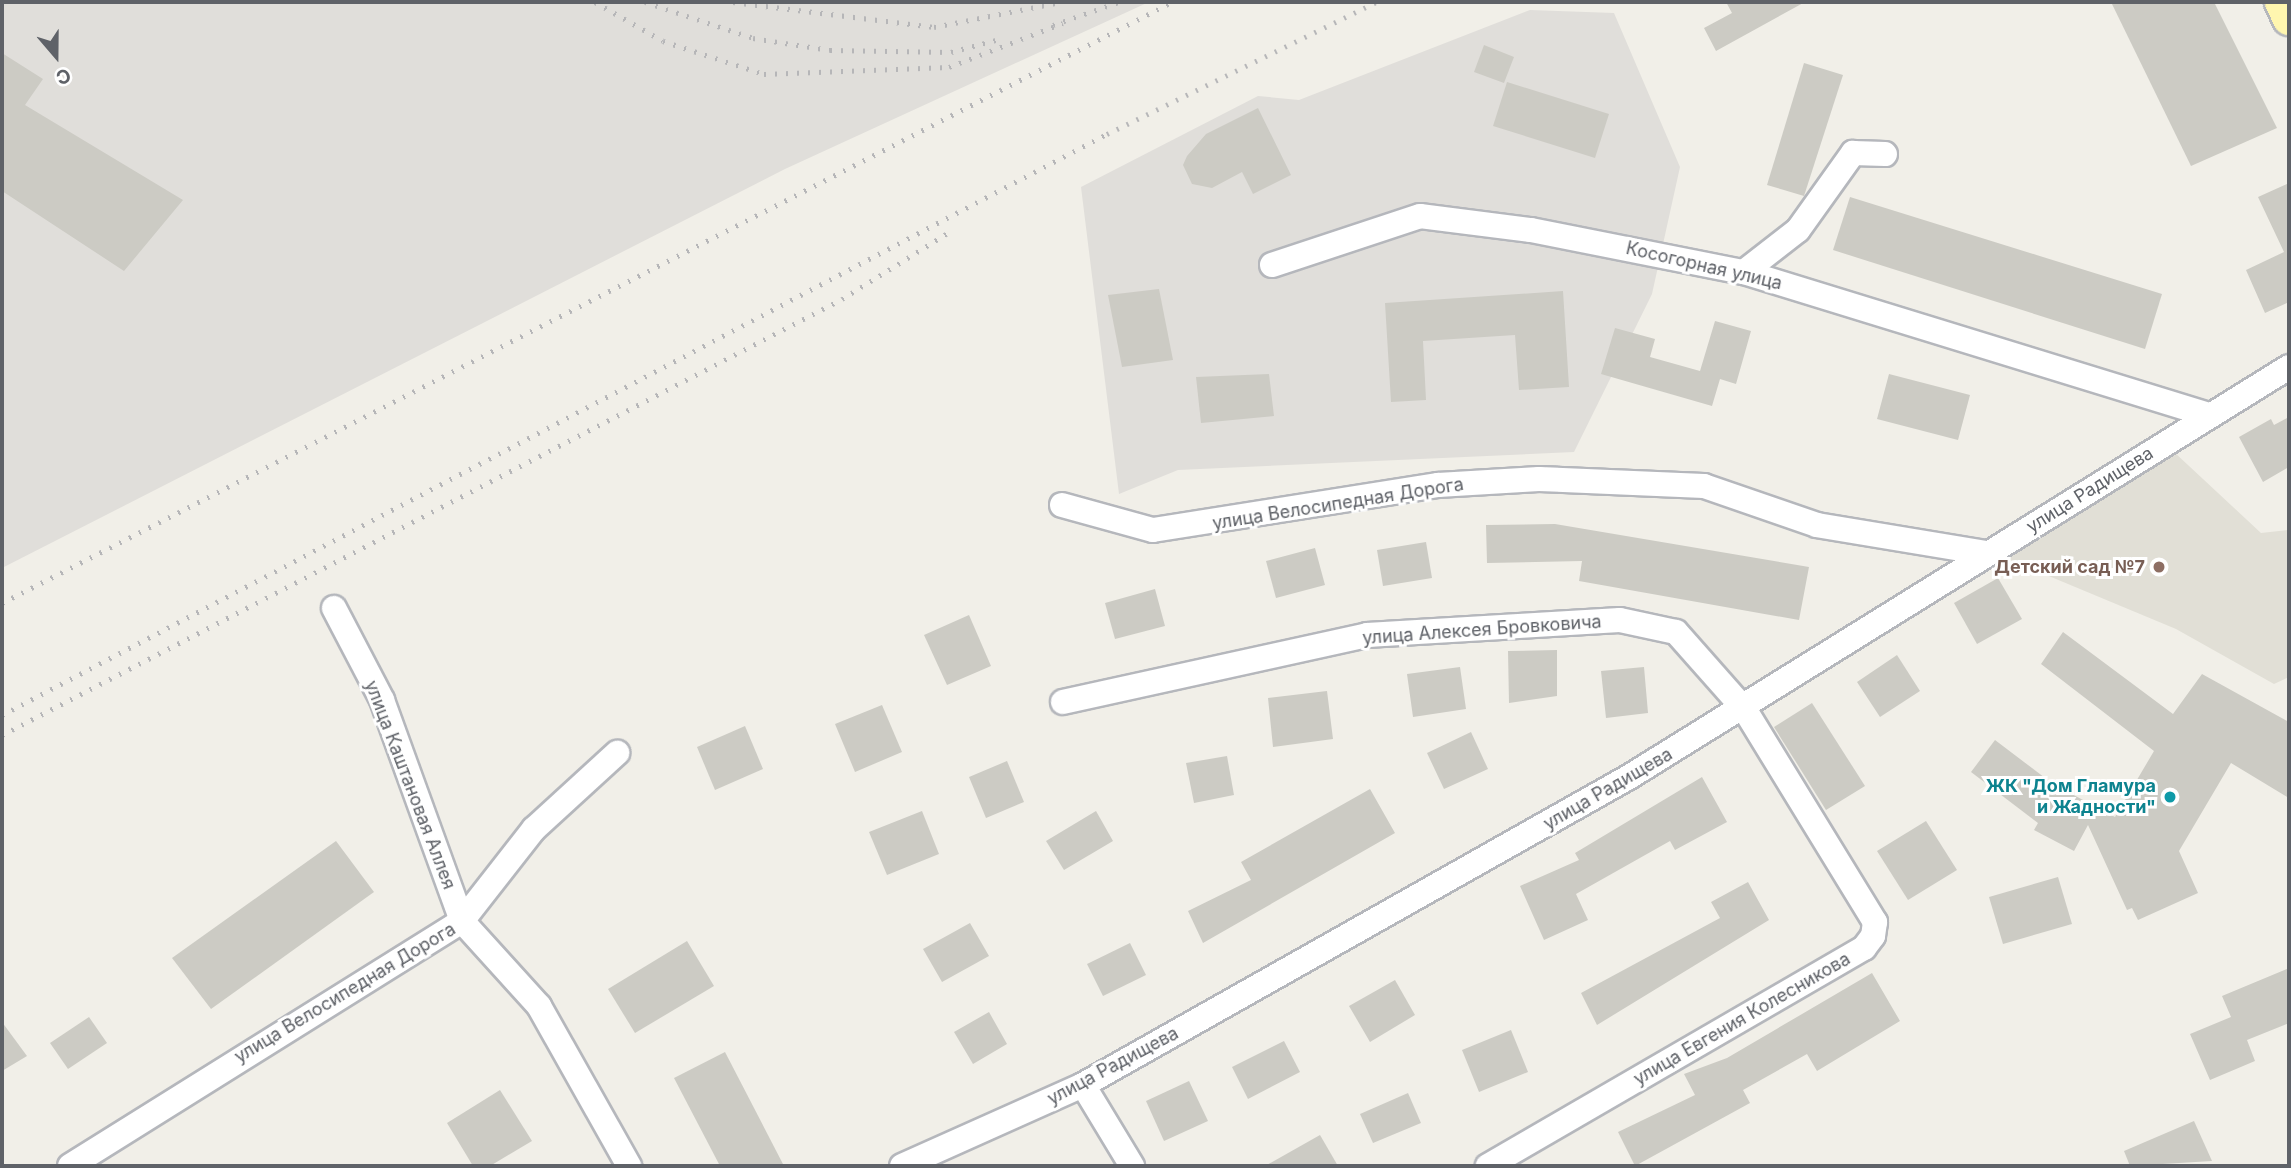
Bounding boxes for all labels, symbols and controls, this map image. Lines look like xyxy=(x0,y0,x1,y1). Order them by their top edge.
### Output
north arrow xyxy=(21,21,91,91)
text: С xyxy=(53,63,74,89)
street label: Косогорная улица xyxy=(1624,238,1784,294)
street label: улица Радищева xyxy=(2023,442,2157,538)
street label: улица Велосипедная Дорога xyxy=(1211,473,1465,535)
place label: Детский сад №7 xyxy=(1994,556,2145,578)
marker: Детский сад №7 xyxy=(2151,559,2167,575)
street label: улица Алексея Бровковича xyxy=(1362,611,1602,649)
street label: улица Каштановая Аллея xyxy=(360,677,460,893)
street label: улица Радищева xyxy=(1540,743,1676,835)
place label: ЖК "Дом Гламура и Жадности" xyxy=(1986,776,2156,818)
marker: ЖК "Дом Гламура и Жадности" xyxy=(2162,789,2178,805)
street label: улица Велосипедная Дорога xyxy=(231,918,459,1068)
street label: улица Евгения Колесникова xyxy=(1630,948,1854,1090)
street label: улица Радищева xyxy=(1044,1022,1182,1110)

